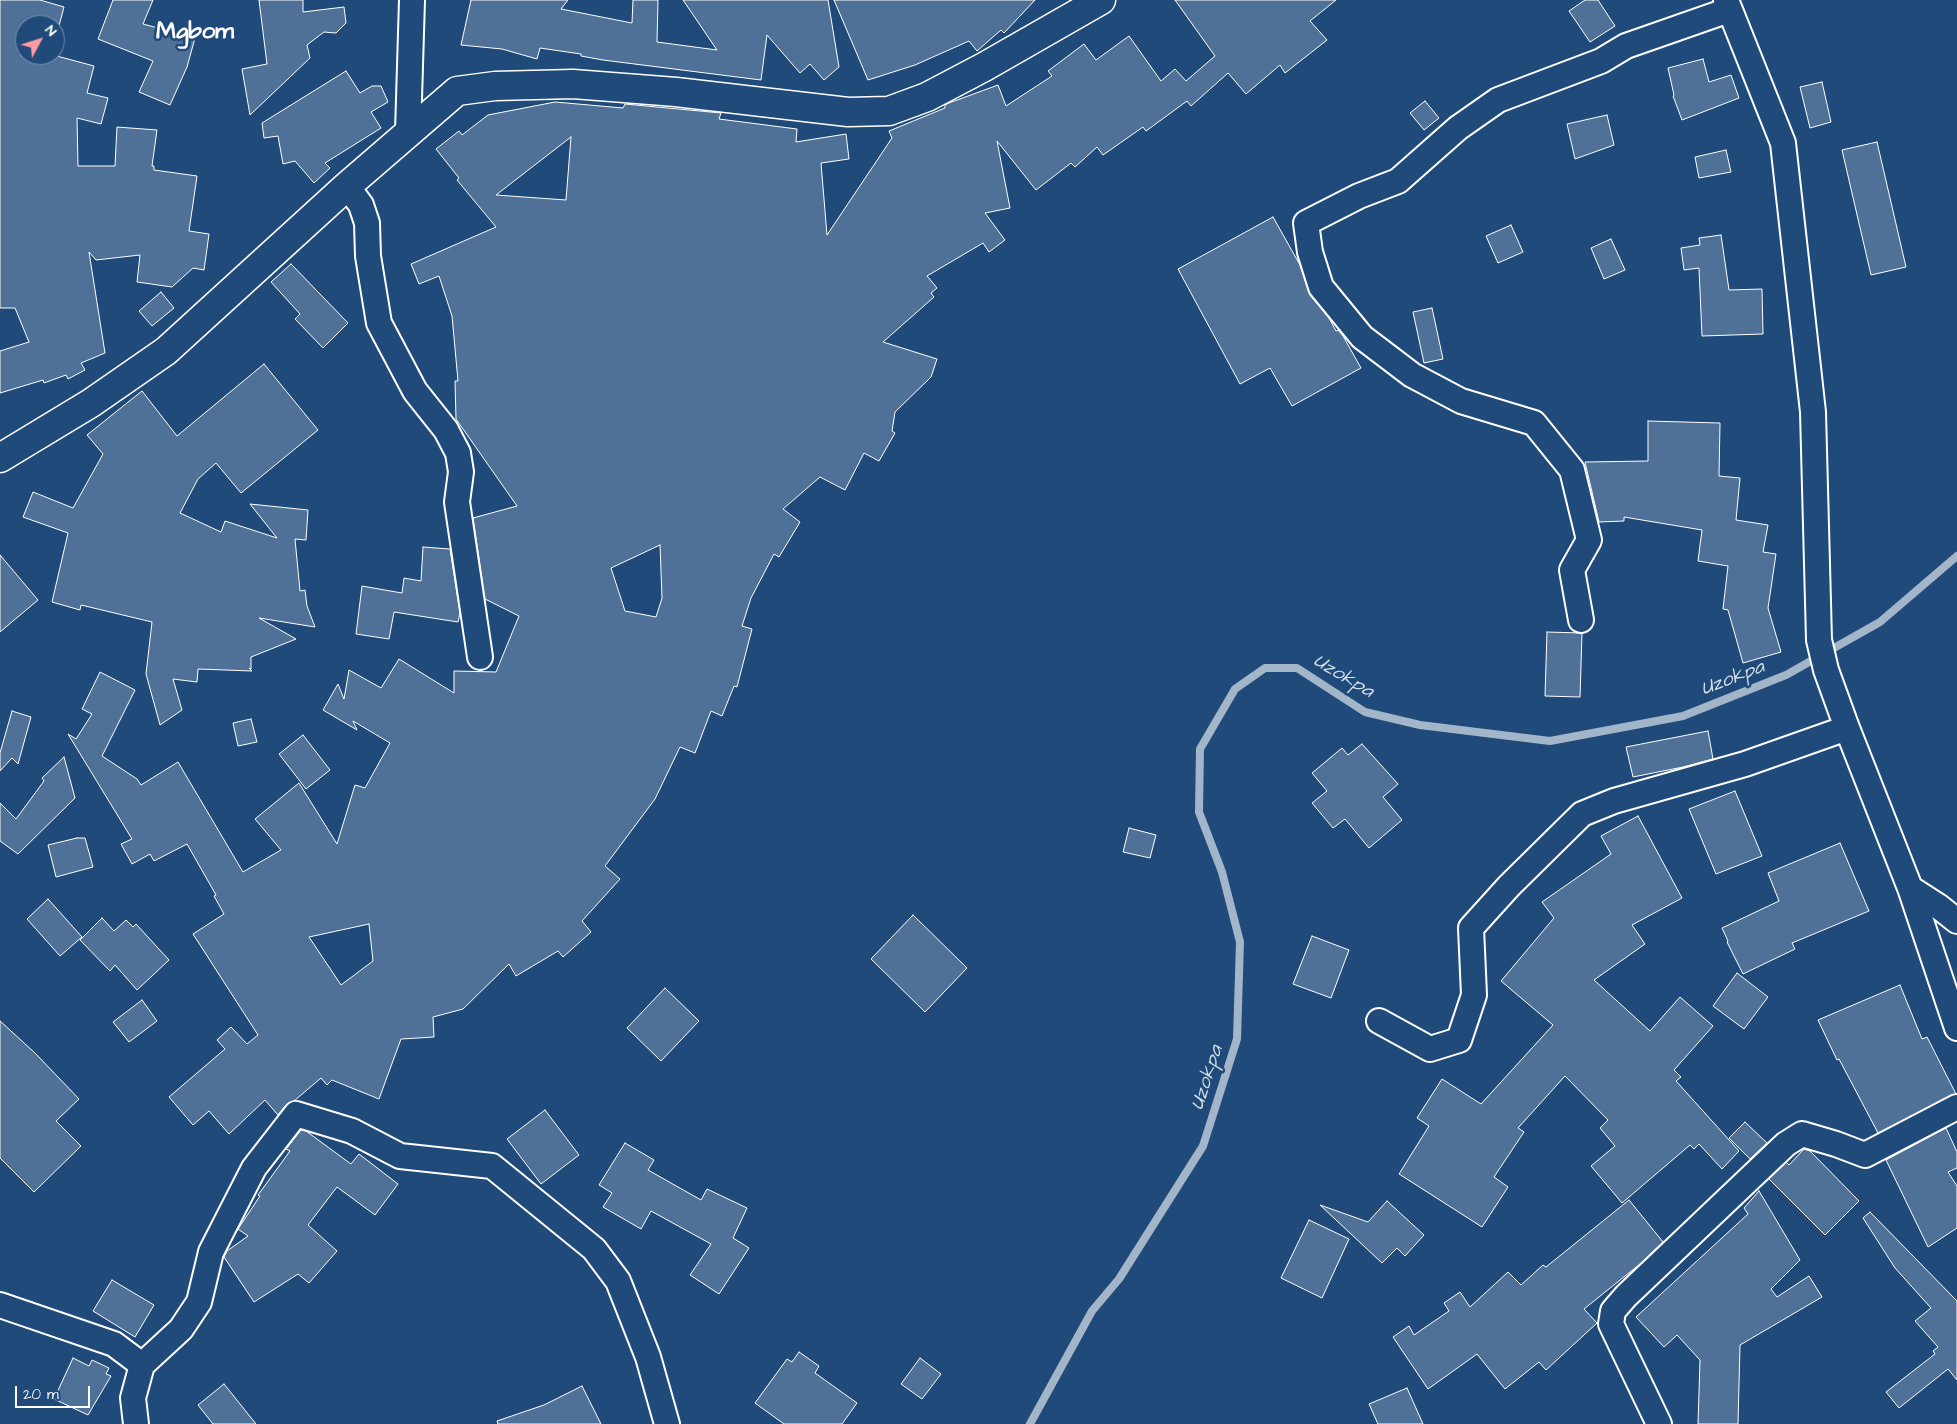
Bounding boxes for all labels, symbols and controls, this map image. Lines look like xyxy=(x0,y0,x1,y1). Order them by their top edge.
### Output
north arrow xyxy=(15,15,65,65)
district label: Mgbom xyxy=(156,19,234,47)
text: N xyxy=(40,21,61,41)
water label: Uzokpa xyxy=(1309,650,1377,704)
water label: Uzokpa xyxy=(1698,656,1768,702)
water label: Uzokpa xyxy=(1186,1043,1230,1113)
scale bar xyxy=(18,1376,92,1408)
text: 20 m xyxy=(23,1384,59,1405)

